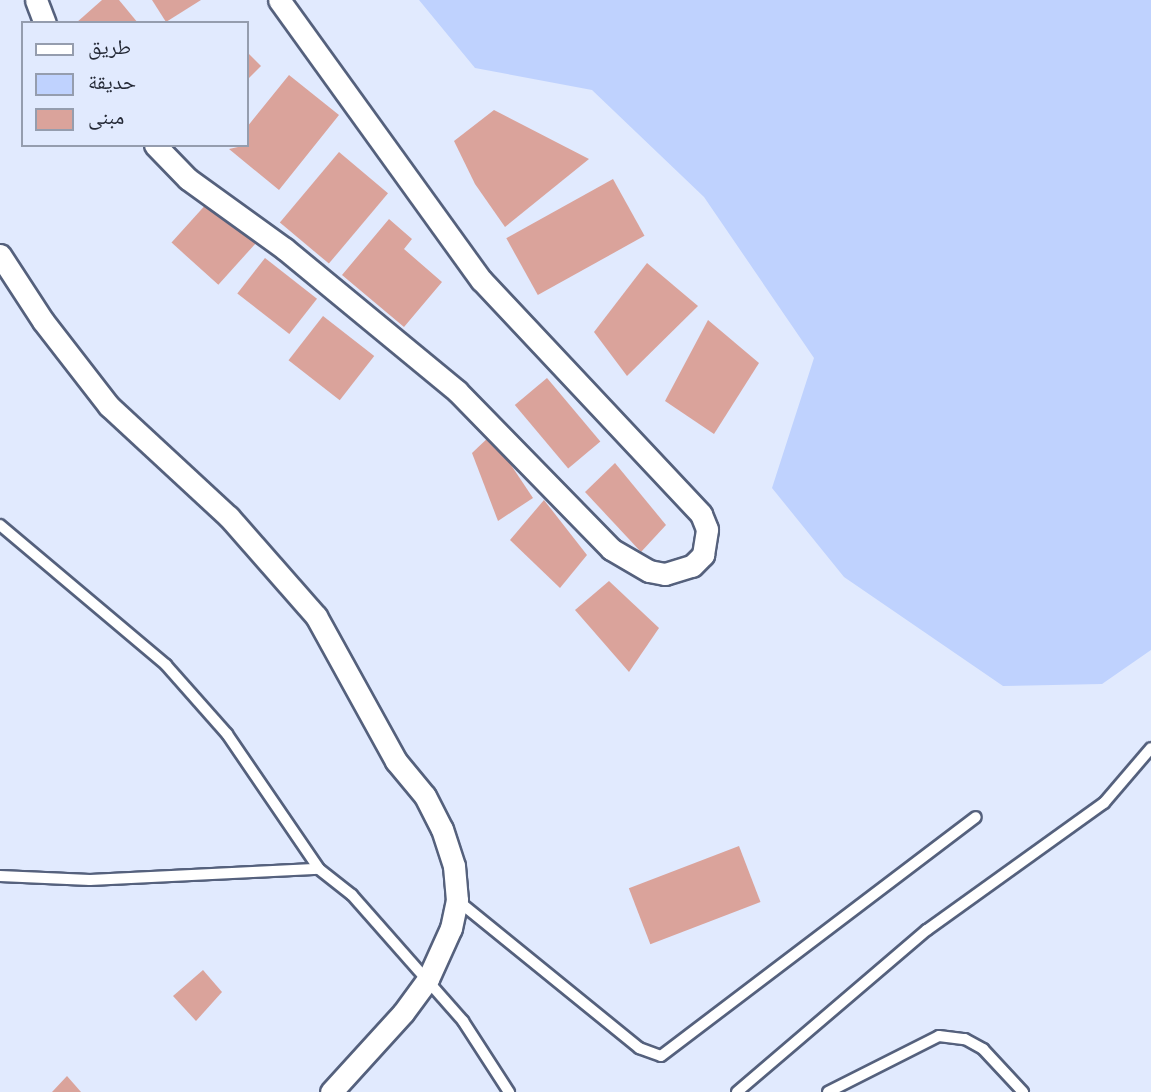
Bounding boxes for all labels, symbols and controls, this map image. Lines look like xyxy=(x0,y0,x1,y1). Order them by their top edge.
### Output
legend xyxy=(21,21,248,147)
text: طريق xyxy=(88,34,131,59)
text: حديقة xyxy=(88,69,136,94)
text: مبنى xyxy=(88,104,124,129)

